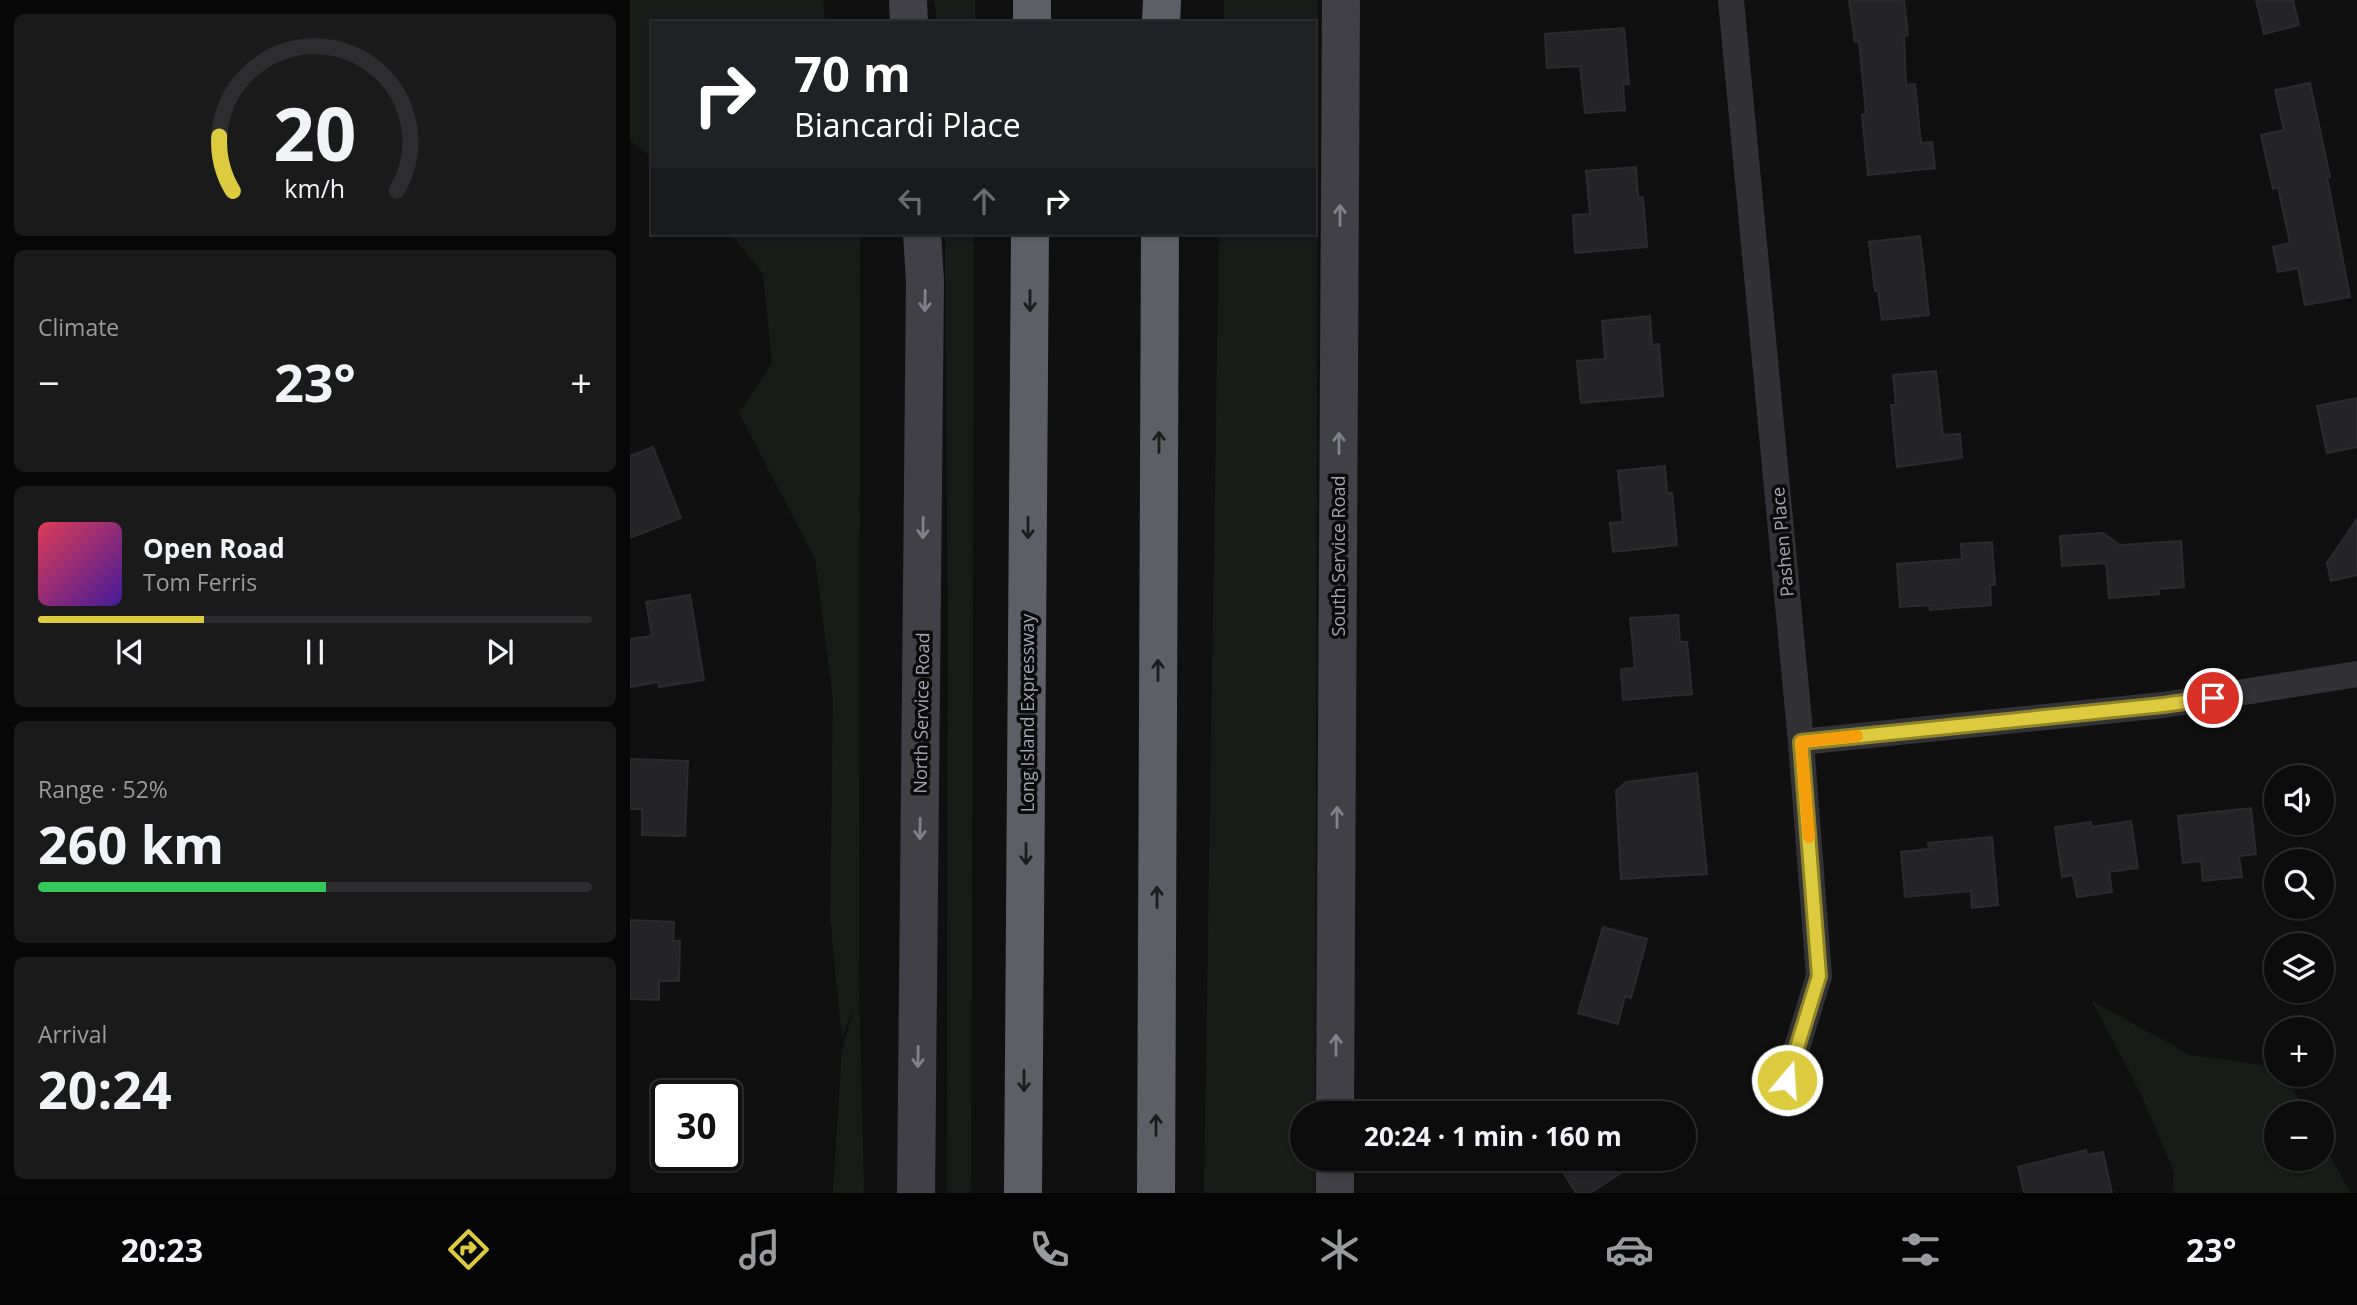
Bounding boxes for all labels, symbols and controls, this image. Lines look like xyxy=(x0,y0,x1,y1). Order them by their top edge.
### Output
text: 70 m xyxy=(794,40,911,106)
icon: right xyxy=(679,49,770,140)
text: 20 xyxy=(273,83,357,182)
text: Biancardi Place xyxy=(794,103,1021,146)
text: km/h xyxy=(285,171,345,205)
icon: left xyxy=(892,182,930,220)
icon: ahead xyxy=(965,182,1003,220)
icon: right xyxy=(1038,182,1076,220)
one-way arrow xyxy=(1333,204,1347,227)
one-way arrow xyxy=(918,289,932,312)
one-way arrow xyxy=(1023,289,1037,312)
text: Climate xyxy=(38,311,119,343)
text: 23° xyxy=(274,346,356,417)
text: − xyxy=(38,356,60,408)
text: + xyxy=(570,356,592,408)
one-way arrow xyxy=(1152,431,1166,454)
one-way arrow xyxy=(1332,432,1346,455)
street label: South Service Road xyxy=(1326,475,1350,637)
street label: Pashen Place xyxy=(1765,486,1799,598)
one-way arrow xyxy=(916,517,930,540)
one-way arrow xyxy=(1021,517,1035,540)
text: Open Road xyxy=(143,530,285,566)
text: Tom Ferris xyxy=(143,566,257,598)
street label: Long Island Expressway xyxy=(1015,613,1039,812)
street label: North Service Road xyxy=(908,632,934,794)
icon: previous xyxy=(111,633,149,671)
icon: pause xyxy=(296,633,334,671)
icon: next xyxy=(481,633,519,671)
one-way arrow xyxy=(1151,659,1165,682)
pin xyxy=(2183,668,2243,728)
icon: arrive xyxy=(2194,679,2232,717)
map controls xyxy=(2264,765,2334,1171)
button: sound xyxy=(2264,765,2334,835)
text: Range · 52% xyxy=(38,773,168,805)
one-way arrow xyxy=(1330,806,1344,829)
text: 260 km xyxy=(38,808,224,879)
one-way arrow xyxy=(913,818,927,841)
one-way arrow xyxy=(1019,842,1032,865)
button: search xyxy=(2264,849,2334,919)
one-way arrow xyxy=(1150,886,1164,909)
button: layers xyxy=(2264,933,2334,1003)
button: + xyxy=(2264,1017,2334,1087)
text: Arrival xyxy=(38,1018,107,1050)
one-way arrow xyxy=(1329,1034,1342,1057)
position arrow xyxy=(1750,1043,1824,1117)
one-way arrow xyxy=(911,1045,924,1068)
text: 20:24 xyxy=(38,1053,172,1124)
one-way arrow xyxy=(1017,1070,1031,1093)
speed limit sign: 30 xyxy=(651,1080,742,1171)
button: − xyxy=(2264,1101,2334,1171)
one-way arrow xyxy=(1149,1114,1163,1137)
text: 20:24 · 1 min · 160 m xyxy=(1364,1118,1622,1154)
icon: directions xyxy=(444,1225,493,1274)
icon: music xyxy=(735,1225,784,1274)
icon: phone xyxy=(1025,1225,1074,1274)
icon: climate xyxy=(1315,1225,1364,1274)
icon: car xyxy=(1605,1225,1654,1274)
icon: filters xyxy=(1896,1225,1945,1274)
text: 20:23 xyxy=(121,1228,203,1271)
text: 23° xyxy=(2186,1228,2236,1271)

